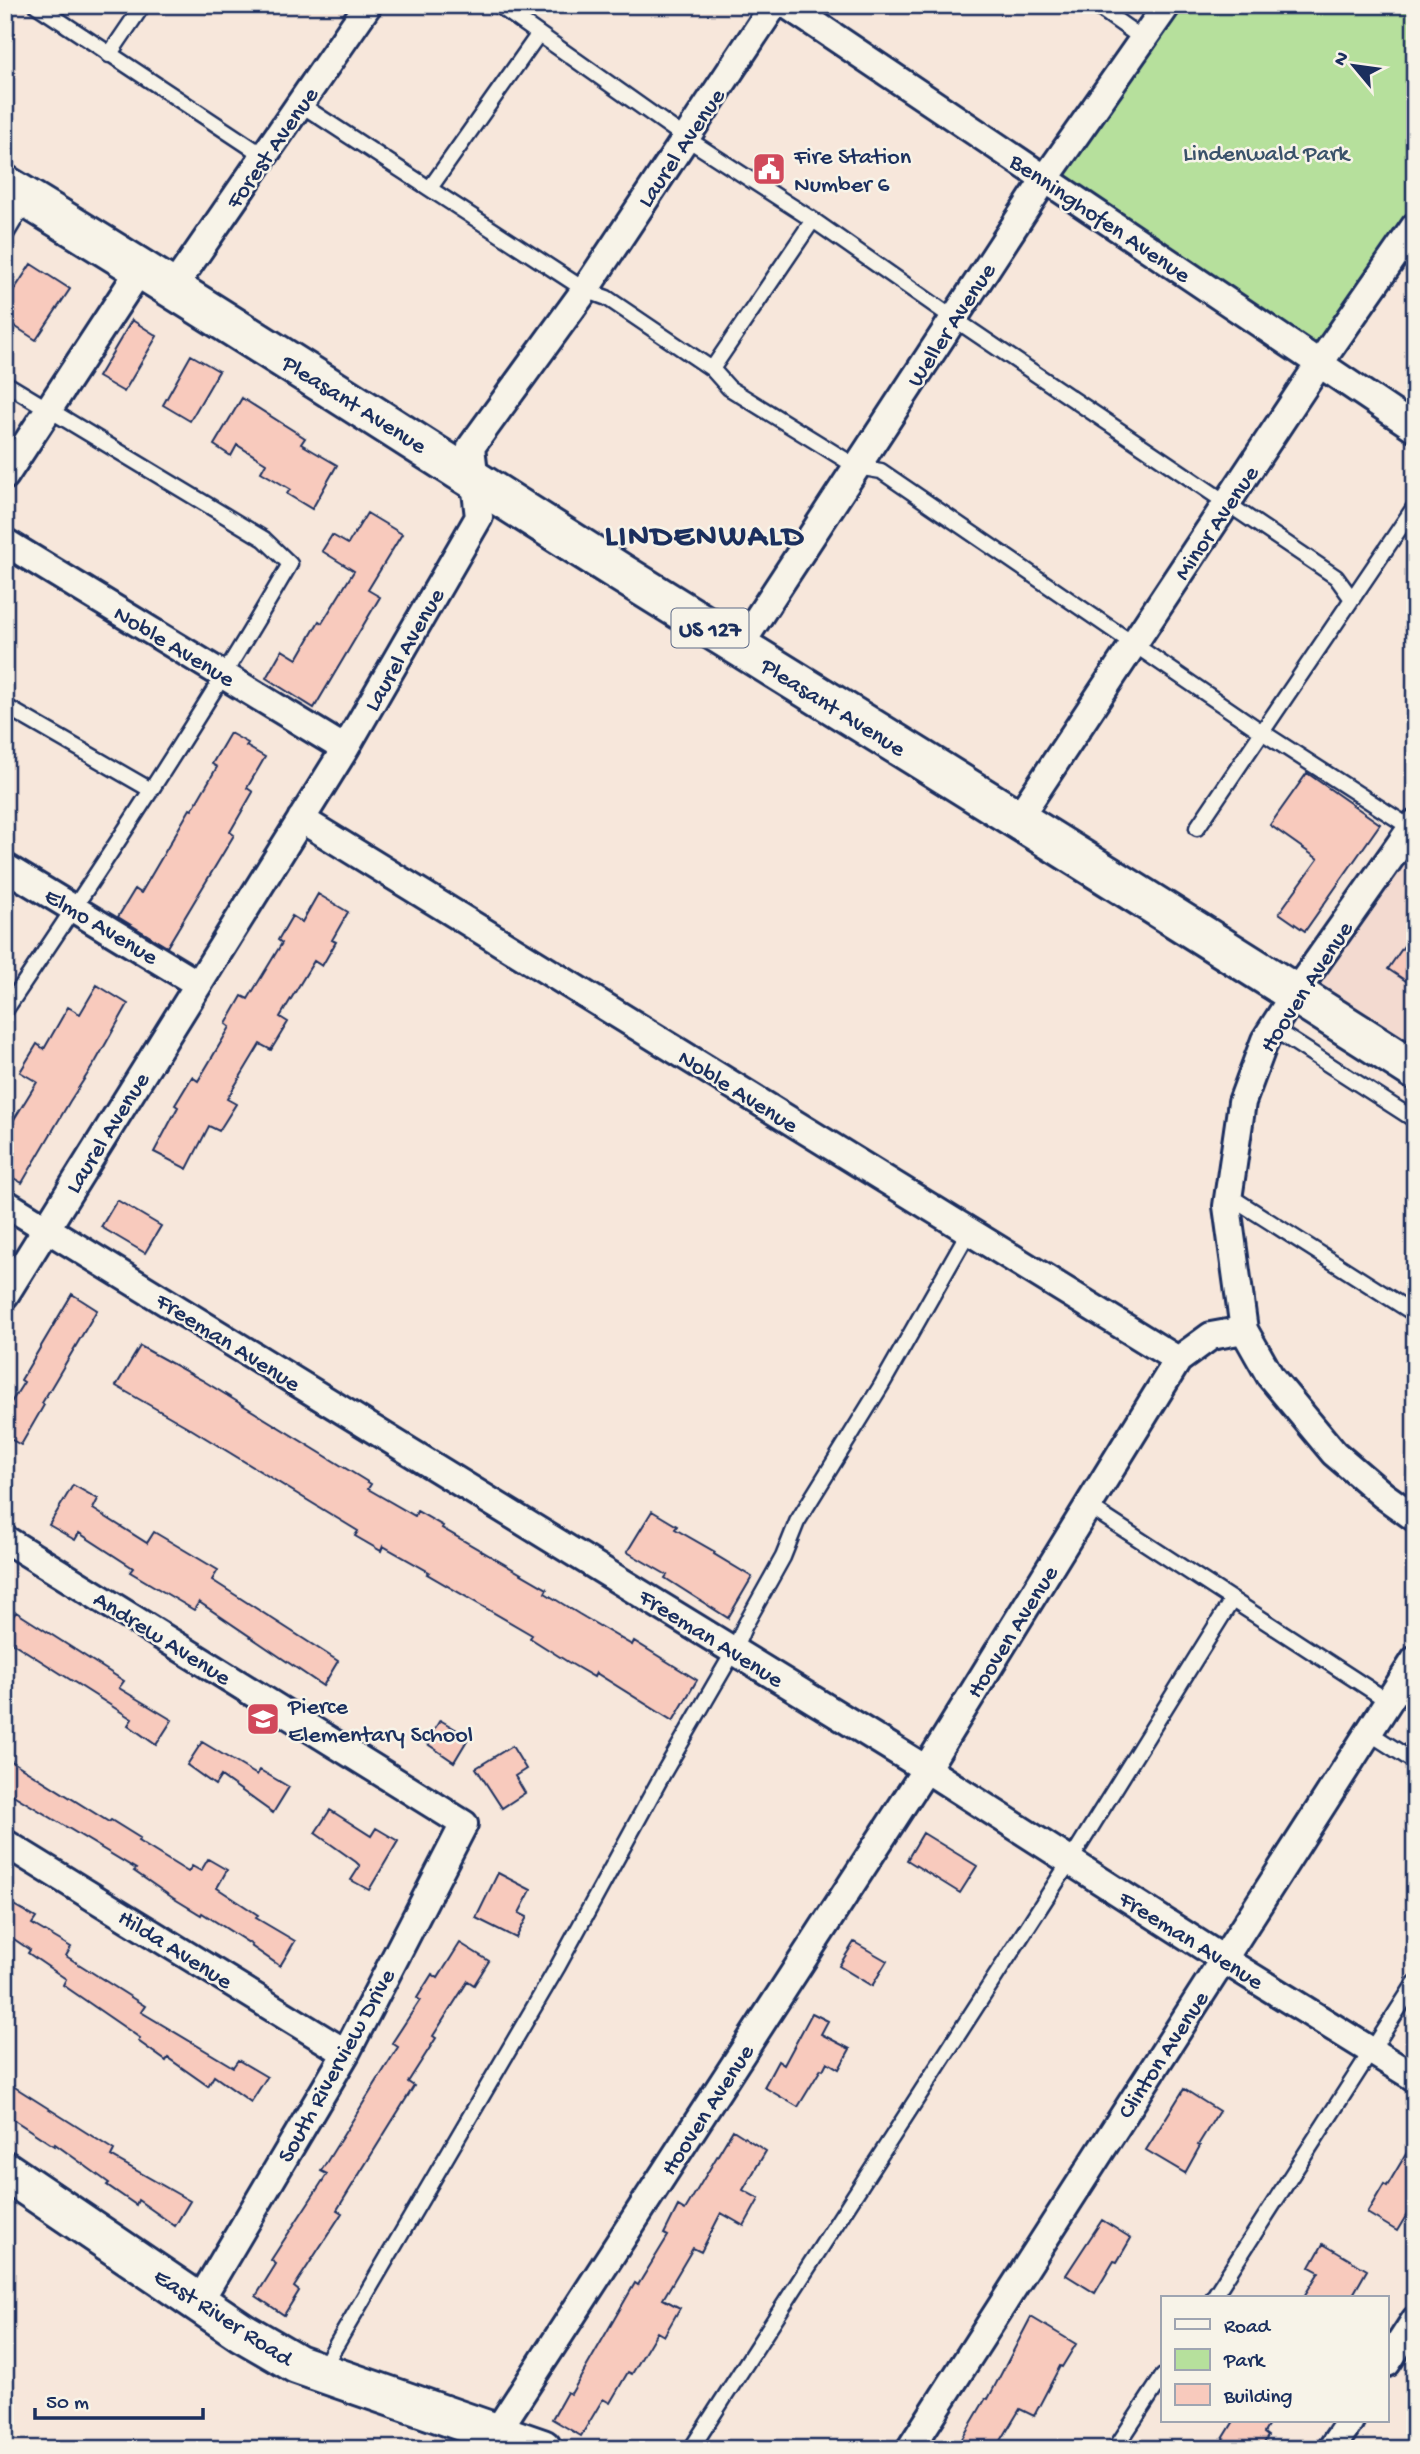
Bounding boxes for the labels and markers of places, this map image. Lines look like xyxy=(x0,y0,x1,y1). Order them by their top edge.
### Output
place label: Fire Station Number 6 xyxy=(793,144,912,201)
public building icon: Fire Station Number 6 xyxy=(750,150,788,188)
place label: Pierce Elementary School xyxy=(287,1694,473,1751)
school or university icon: Pierce Elementary School xyxy=(244,1700,282,1738)

